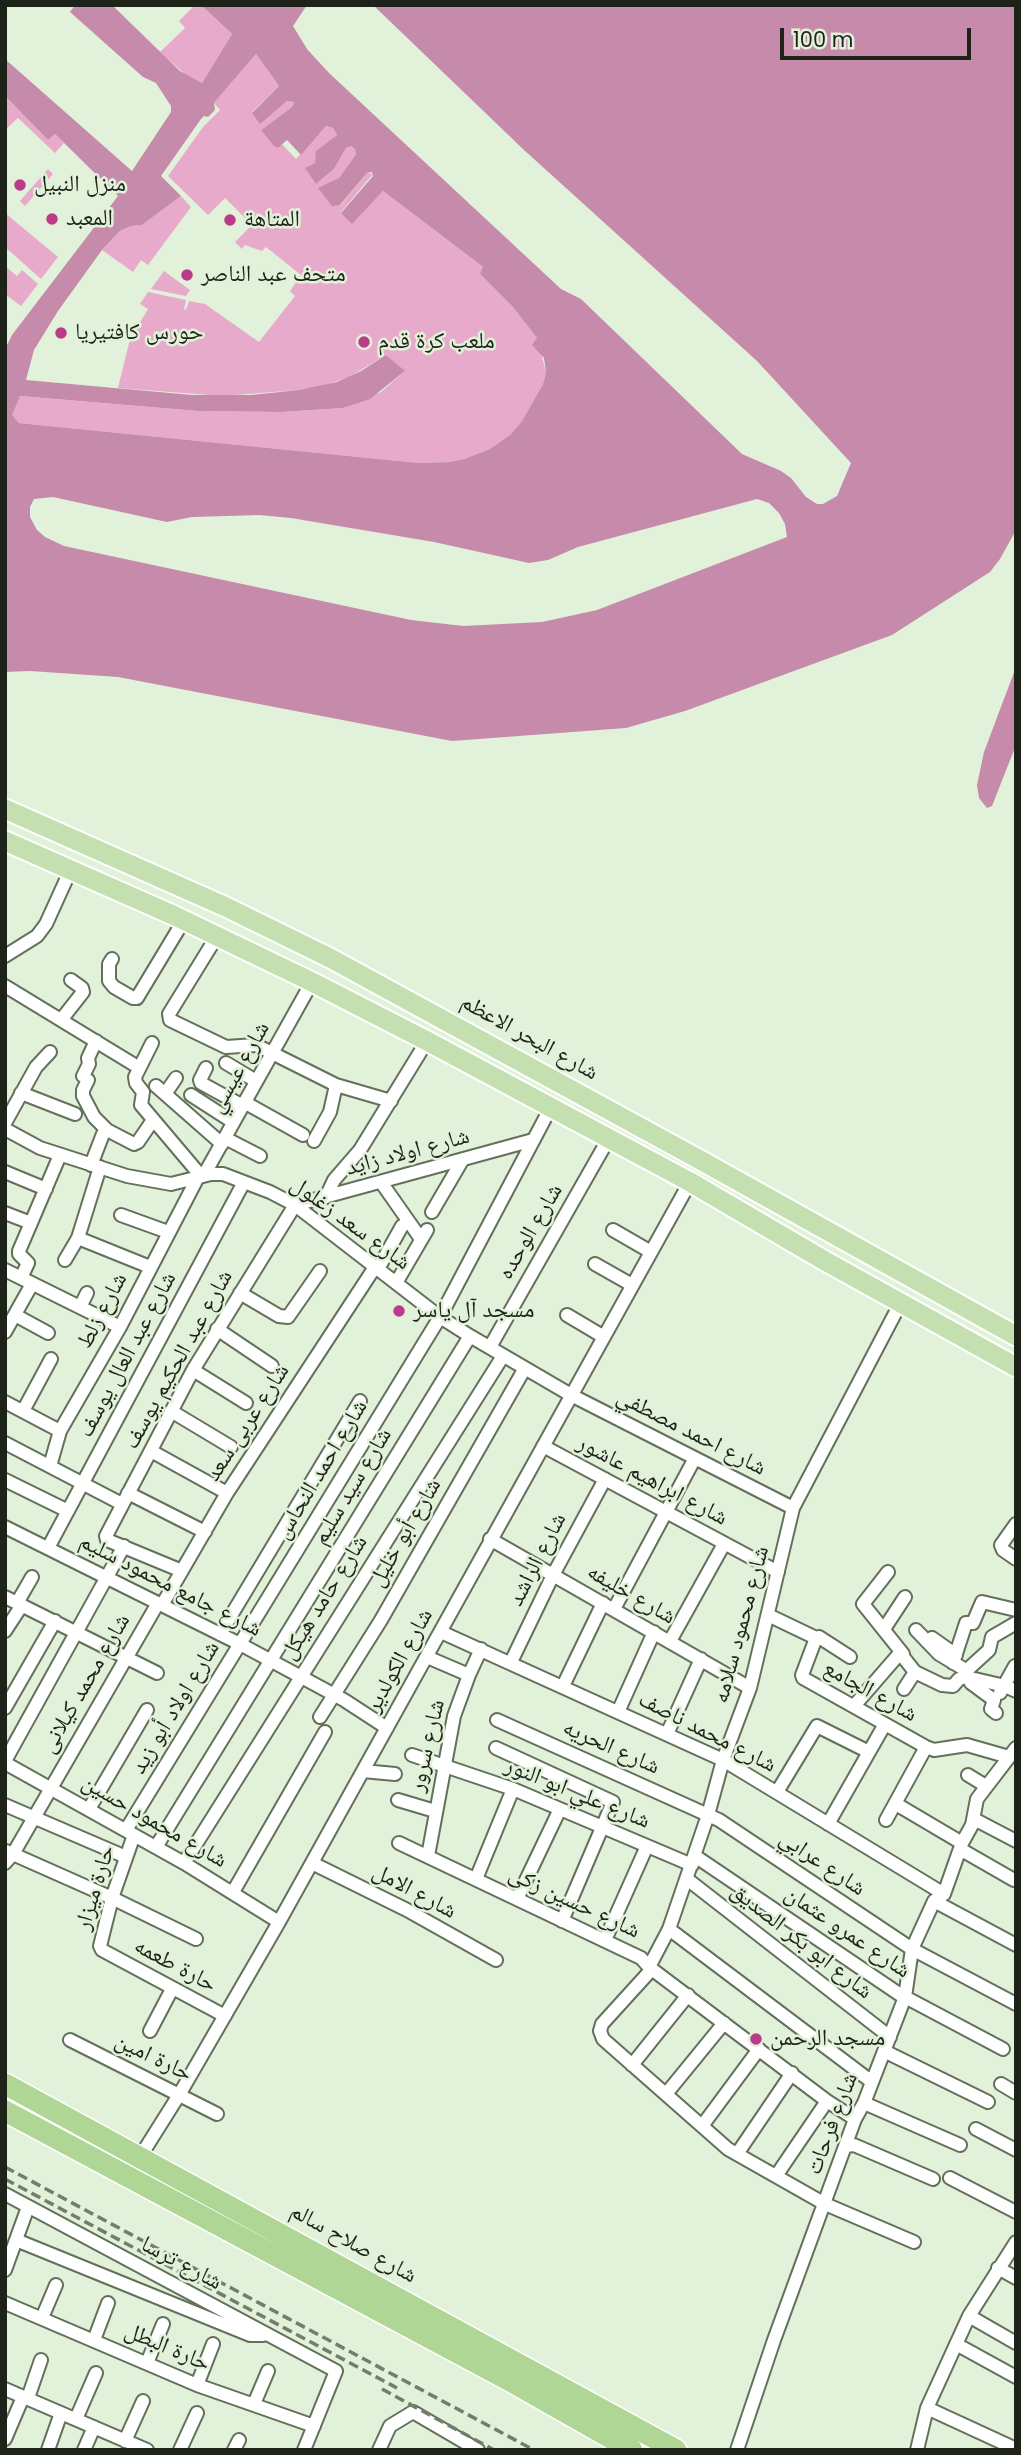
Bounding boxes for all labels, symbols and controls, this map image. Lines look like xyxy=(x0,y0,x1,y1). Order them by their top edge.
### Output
scale bar xyxy=(783,14,974,58)
text: 100 m xyxy=(793,25,853,54)
place label: منزل النبيل xyxy=(34,171,126,199)
marker: منزل النبيل xyxy=(12,177,28,193)
place label: المعبد xyxy=(66,205,113,233)
place label: المتاهة xyxy=(244,206,300,234)
marker: المعبد xyxy=(44,211,60,227)
marker: المتاهة xyxy=(222,212,238,228)
place label: متحف عبد الناصر xyxy=(201,261,346,289)
marker: متحف عبد الناصر xyxy=(179,267,195,283)
place label: حورس كافتيريا xyxy=(75,319,203,347)
marker: حورس كافتيريا xyxy=(53,325,69,341)
place label: ملعب كرة قدم xyxy=(378,328,495,356)
marker: ملعب كرة قدم xyxy=(356,334,372,350)
street label: شارع البحر الاعظم xyxy=(455,989,603,1087)
street label: شارع عيسي xyxy=(203,1017,277,1119)
street label: شارع اولاد زايد xyxy=(343,1123,473,1183)
street label: شارع سعد زغلول xyxy=(284,1171,416,1277)
street label: شارع الوحده xyxy=(493,1179,569,1285)
street label: شارع عبد الحكيم يوسف xyxy=(118,1266,240,1454)
street label: شارع عبد العال يوسف xyxy=(73,1268,183,1442)
street label: شارع زلط xyxy=(72,1269,134,1353)
place label: مسجد آل ياسر xyxy=(413,1297,535,1325)
marker: مسجد آل ياسر xyxy=(391,1303,407,1319)
street label: شارع عربى سعد xyxy=(200,1359,296,1487)
street label: شارع احمد مصطفي xyxy=(612,1383,770,1483)
street label: شارع احمد النحاس xyxy=(269,1395,375,1545)
street label: شارع سيد سليم xyxy=(307,1424,399,1550)
street label: شارع ابراهيم عاشور xyxy=(572,1430,732,1532)
street label: شارع أبو خليل xyxy=(364,1474,448,1592)
street label: شارع الراشد xyxy=(503,1509,573,1611)
street label: شارع جامع محمود سليم xyxy=(74,1528,266,1644)
street label: شارع حامد هيكل xyxy=(276,1530,374,1666)
street label: شارع محمود سلامه xyxy=(708,1543,776,1707)
street label: شارع خليفه xyxy=(582,1559,680,1631)
street label: شارع الكولدير xyxy=(360,1604,440,1718)
street label: شارع محمد كيلانى xyxy=(35,1609,137,1759)
street label: شارع اولاد أبو زيد xyxy=(126,1637,226,1779)
street label: شارع الجامع xyxy=(818,1655,922,1729)
street label: شارع محمد ناصف xyxy=(633,1686,781,1780)
street label: شارع سرور xyxy=(404,1697,452,1795)
street label: شارع الحريه xyxy=(558,1714,664,1782)
street label: شارع علي ابو النور xyxy=(500,1752,654,1836)
street label: شارع محمود حسين xyxy=(76,1769,232,1875)
street label: شارع عرابي xyxy=(774,1825,870,1903)
street label: حارة ميزار xyxy=(70,1842,122,1934)
street label: شارع الامل xyxy=(367,1858,461,1926)
street label: شارع حسين زكى xyxy=(504,1861,644,1945)
street label: شارع ابو بكر الصديق xyxy=(724,1878,878,2006)
street label: شارع عمرو عثمان xyxy=(779,1881,915,1985)
street label: حارة طعمه xyxy=(129,1933,221,1999)
place label: مسجد الرحمن xyxy=(770,2025,885,2053)
street label: حارة امين xyxy=(110,2028,196,2088)
marker: مسجد الرحمن xyxy=(748,2031,764,2047)
street label: شارع فرحات xyxy=(801,2069,865,2179)
street label: شارع صلاح سالم xyxy=(285,2198,421,2290)
street label: شارع ترسا xyxy=(136,2231,226,2297)
street label: حارة البطل xyxy=(120,2318,214,2378)

